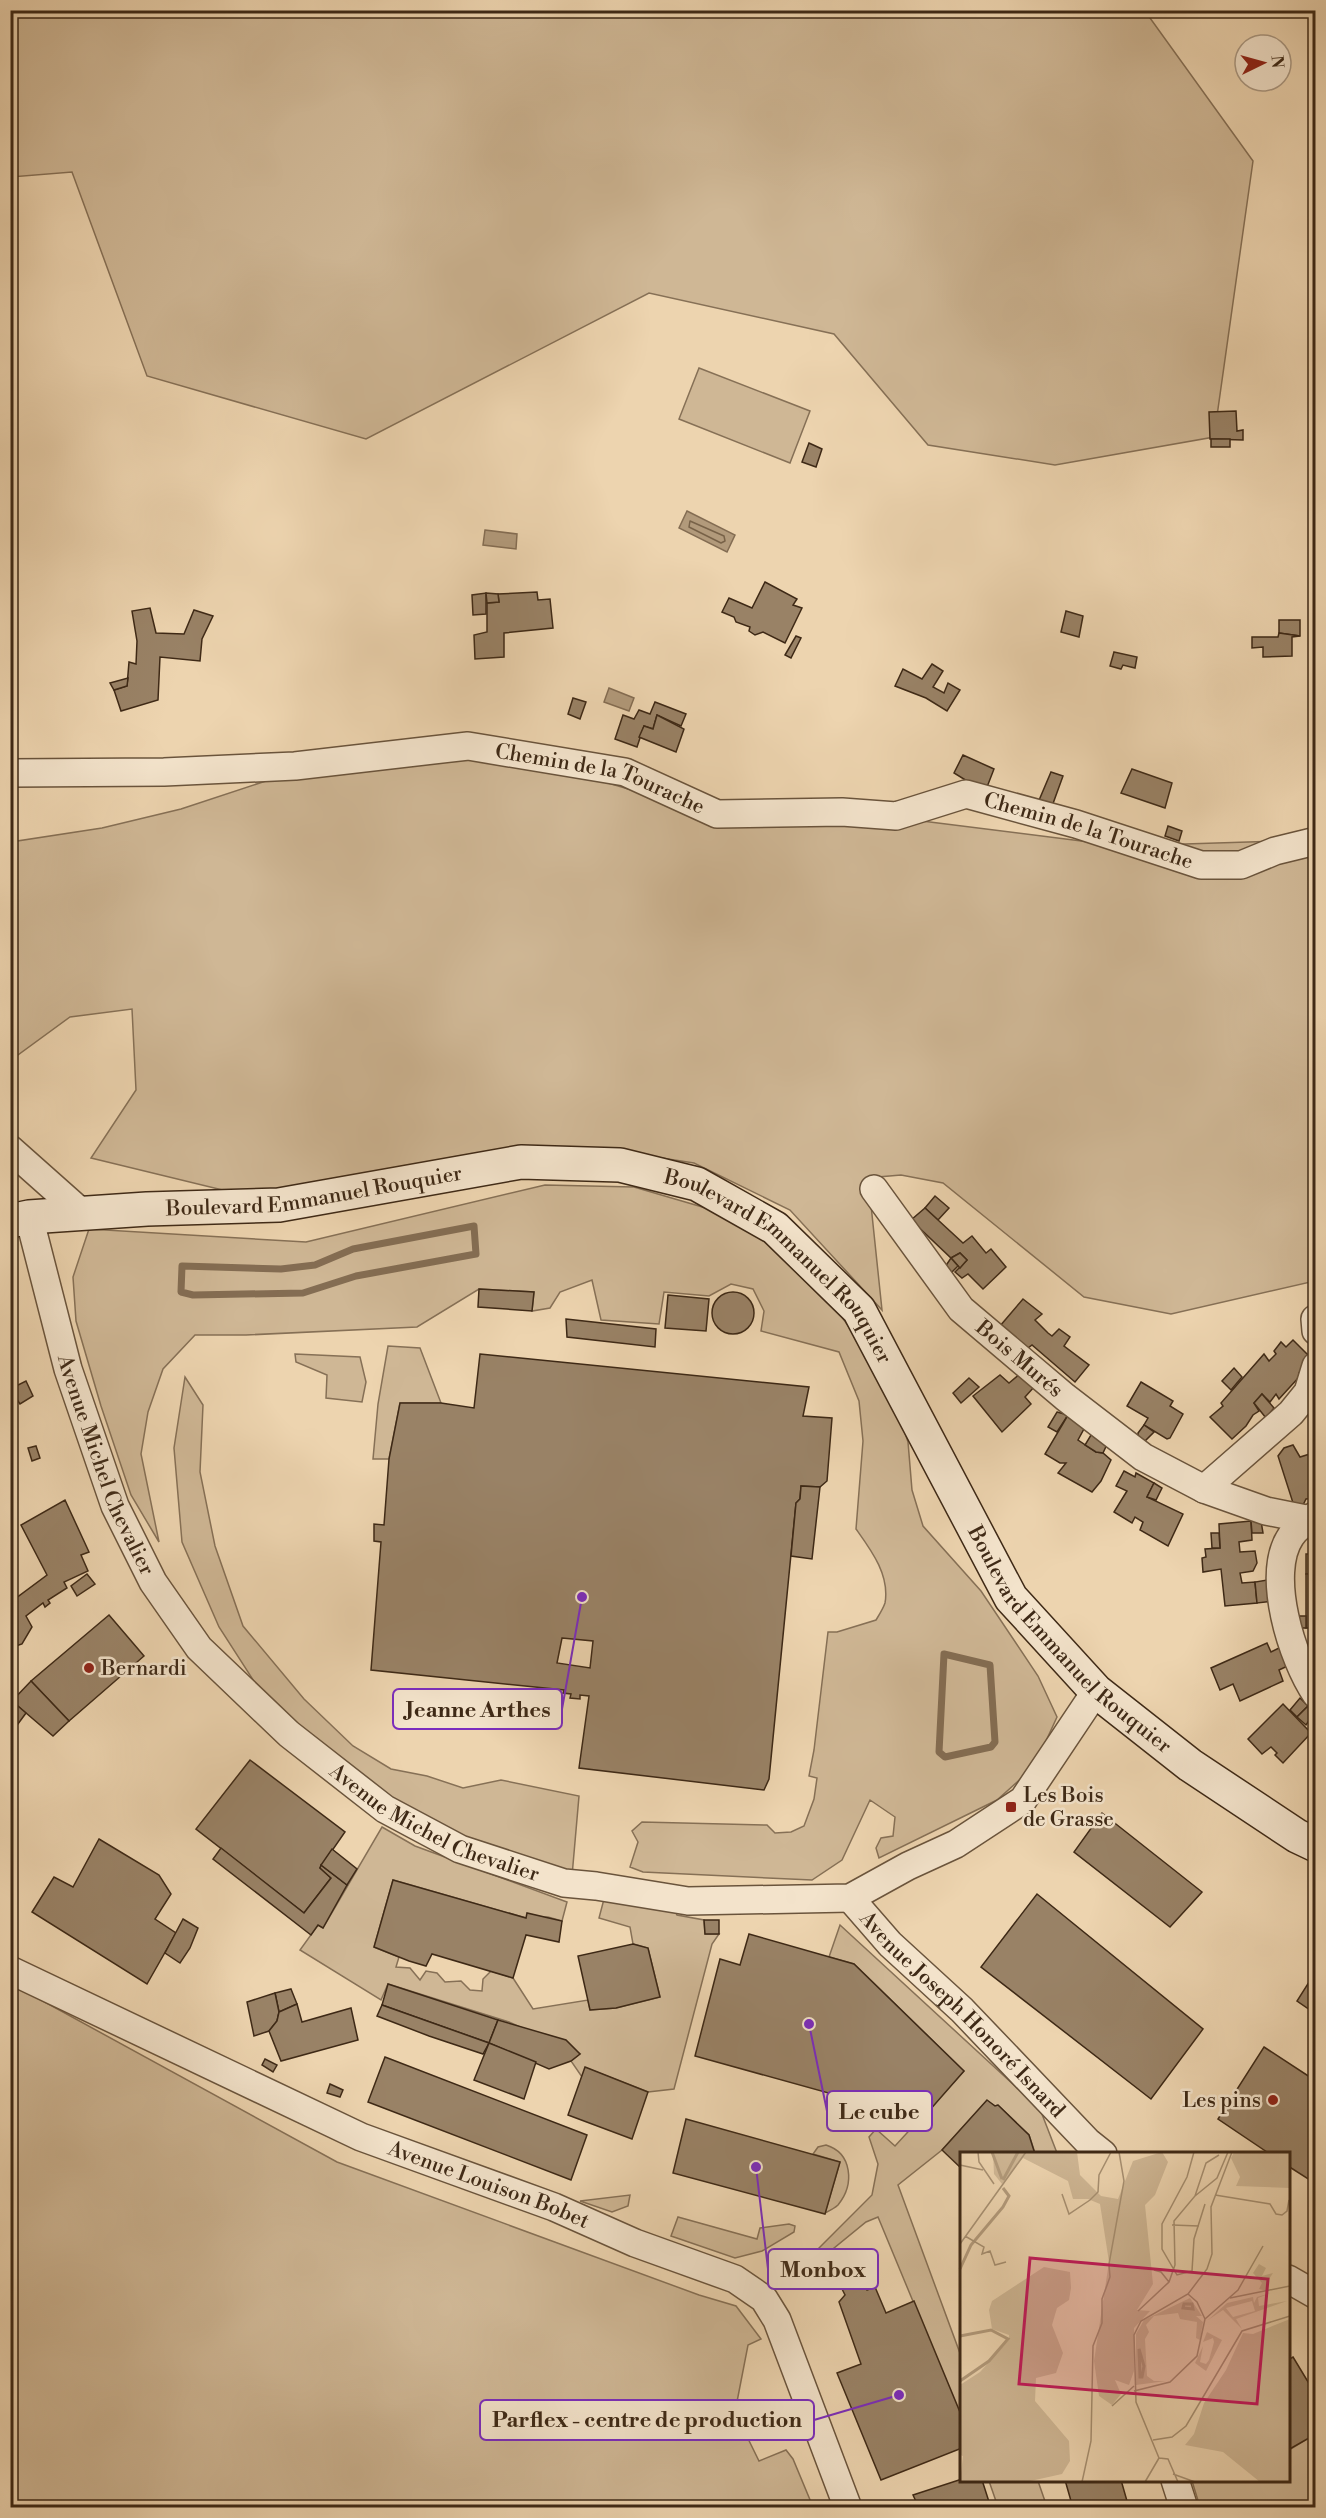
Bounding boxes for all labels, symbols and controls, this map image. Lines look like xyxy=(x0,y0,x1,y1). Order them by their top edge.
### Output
north arrow xyxy=(1233,33,1293,93)
text: N xyxy=(1266,55,1287,69)
street label: Chemin de la Tourache xyxy=(493,739,709,821)
street label: Chemin de la Tourache xyxy=(981,787,1196,876)
street label: Boulevard Emmanuel Rouquier xyxy=(165,1161,464,1222)
street label: Boulevard Emmanuel Rouquier xyxy=(660,1164,897,1368)
street label: Bois Murés xyxy=(969,1314,1068,1404)
street label: Avenue Michel Chevalier xyxy=(51,1351,160,1580)
street label: Boulevard Emmanuel Rouquier xyxy=(961,1521,1176,1760)
place label: Bernardi xyxy=(100,1656,187,1682)
marker: Bernardi xyxy=(82,1661,96,1675)
callout: Jeanne Arthes xyxy=(393,1689,562,1729)
text: Jeanne Arthes xyxy=(402,1697,551,1724)
street label: Avenue Michel Chevalier xyxy=(323,1758,542,1888)
place label: Les Bois de Grasse xyxy=(1023,1783,1114,1833)
marker: Les Bois de Grasse xyxy=(1004,1800,1018,1814)
street label: Avenue Joseph Honoré Isnard xyxy=(853,1906,1070,2124)
place label: Les pins xyxy=(1182,2088,1261,2114)
callout: Le cube xyxy=(827,2091,932,2131)
marker: Les pins xyxy=(1266,2093,1280,2107)
text: Le cube xyxy=(839,2099,920,2126)
street label: Avenue Louison Bobet xyxy=(383,2136,594,2235)
inset map xyxy=(960,2152,1290,2482)
callout: Monbox xyxy=(768,2249,878,2289)
text: Monbox xyxy=(780,2257,866,2284)
callout: Parflex - centre de production xyxy=(480,2400,814,2440)
text: Parflex - centre de production xyxy=(492,2407,803,2434)

